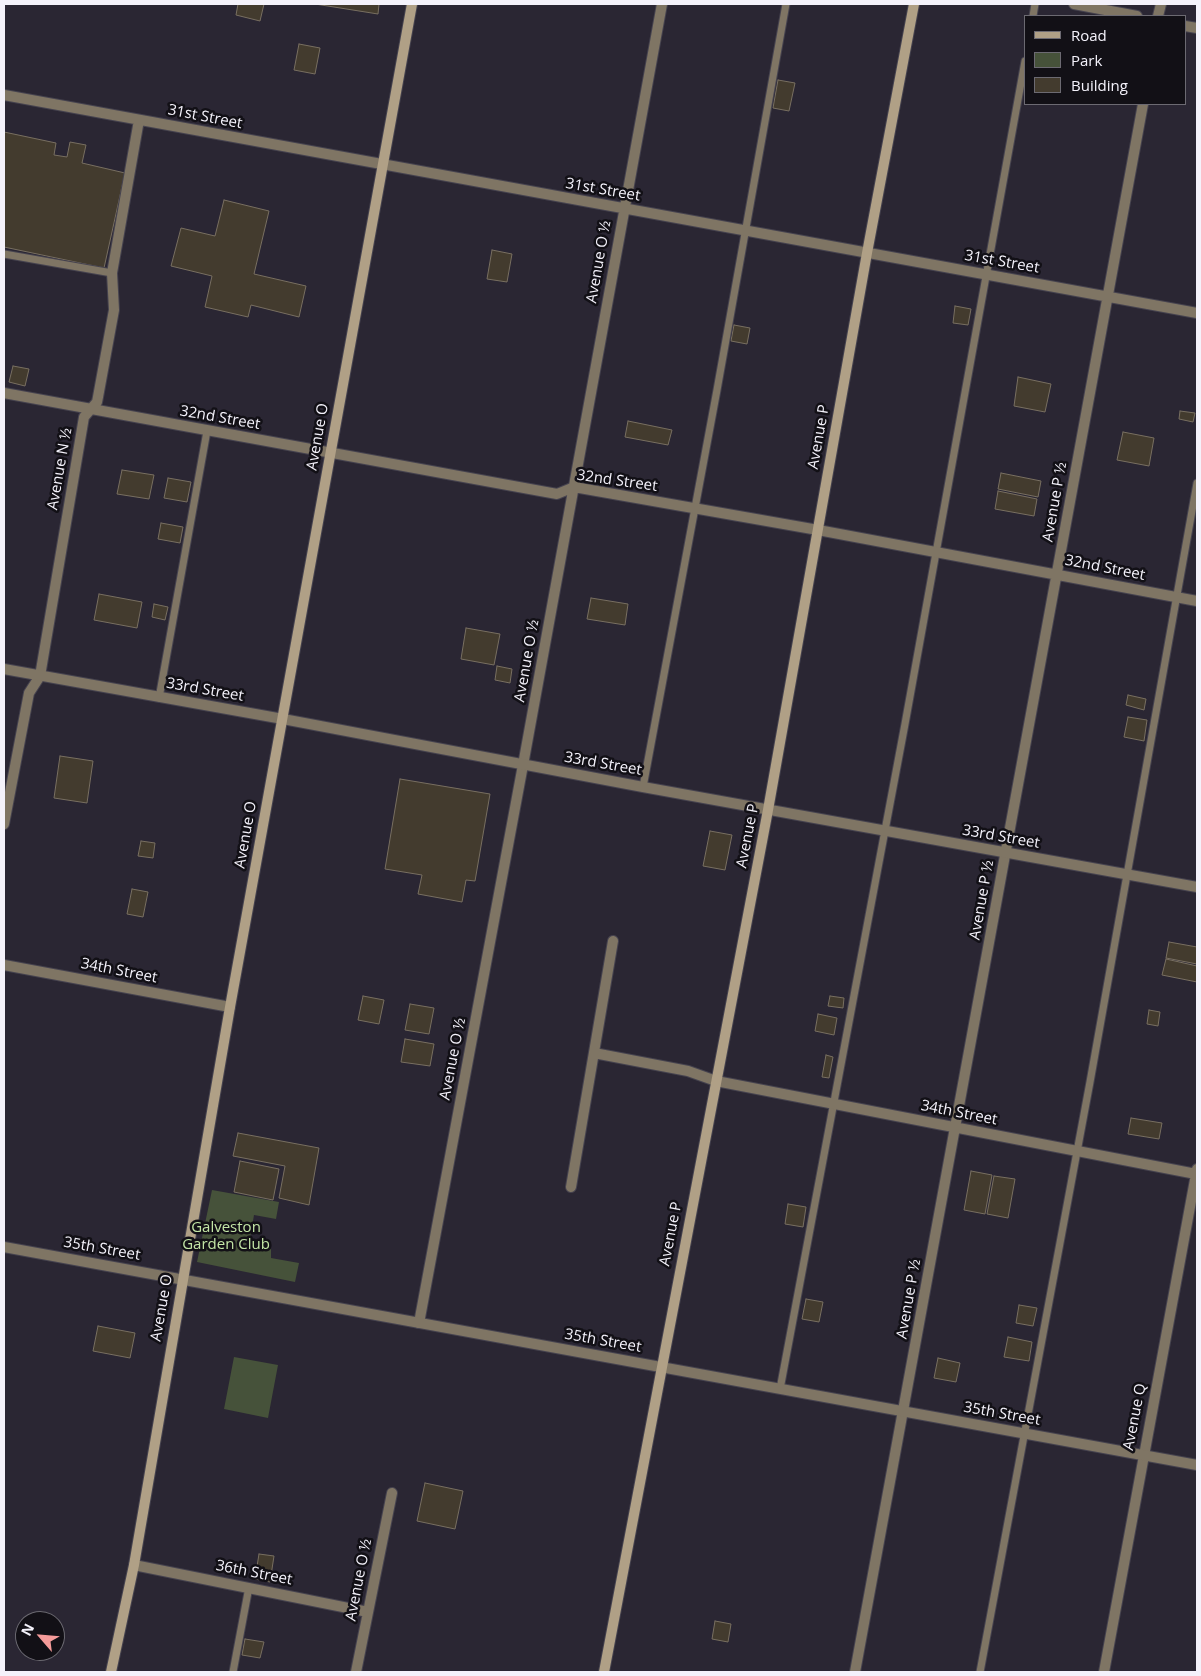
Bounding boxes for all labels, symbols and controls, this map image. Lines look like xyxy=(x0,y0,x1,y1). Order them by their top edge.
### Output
legend xyxy=(1024,15,1186,105)
text: Road xyxy=(1071,25,1107,45)
text: Park xyxy=(1071,50,1102,70)
text: Building xyxy=(1071,75,1128,95)
street label: 31st Street xyxy=(166,101,244,133)
street label: 31st Street xyxy=(564,175,642,205)
street label: Avenue O ½ xyxy=(583,219,615,305)
street label: 31st Street xyxy=(963,247,1041,277)
street label: 32nd Street xyxy=(178,402,262,434)
street label: Avenue O xyxy=(303,402,333,472)
street label: Avenue P xyxy=(804,403,834,471)
street label: Avenue N ½ xyxy=(44,427,76,511)
street label: Avenue P ½ xyxy=(1039,461,1071,543)
street label: 32nd Street xyxy=(575,466,659,496)
street label: 32nd Street xyxy=(1063,551,1147,585)
street label: Avenue O ½ xyxy=(511,618,543,704)
street label: 33rd Street xyxy=(165,674,245,706)
street label: 33rd Street xyxy=(563,748,643,780)
street label: Avenue O xyxy=(231,800,261,870)
street label: Avenue P xyxy=(733,802,763,870)
street label: 33rd Street xyxy=(961,821,1041,853)
street label: Avenue P ½ xyxy=(966,859,998,941)
street label: 34th Street xyxy=(79,955,159,987)
street label: Avenue O ½ xyxy=(436,1016,470,1102)
street label: 34th Street xyxy=(919,1097,999,1129)
street label: Avenue P xyxy=(656,1200,686,1268)
park label: Galveston Garden Club xyxy=(182,1219,270,1254)
street label: 35th Street xyxy=(62,1233,142,1265)
street label: Avenue P ½ xyxy=(893,1258,925,1340)
street label: Avenue O xyxy=(147,1273,177,1343)
street label: 35th Street xyxy=(563,1325,643,1357)
street label: Avenue Q xyxy=(1120,1382,1150,1452)
street label: 35th Street xyxy=(962,1398,1042,1430)
street label: Avenue O ½ xyxy=(342,1537,376,1623)
street label: 36th Street xyxy=(214,1557,294,1589)
north arrow xyxy=(15,1611,65,1661)
text: N xyxy=(16,1620,38,1639)

